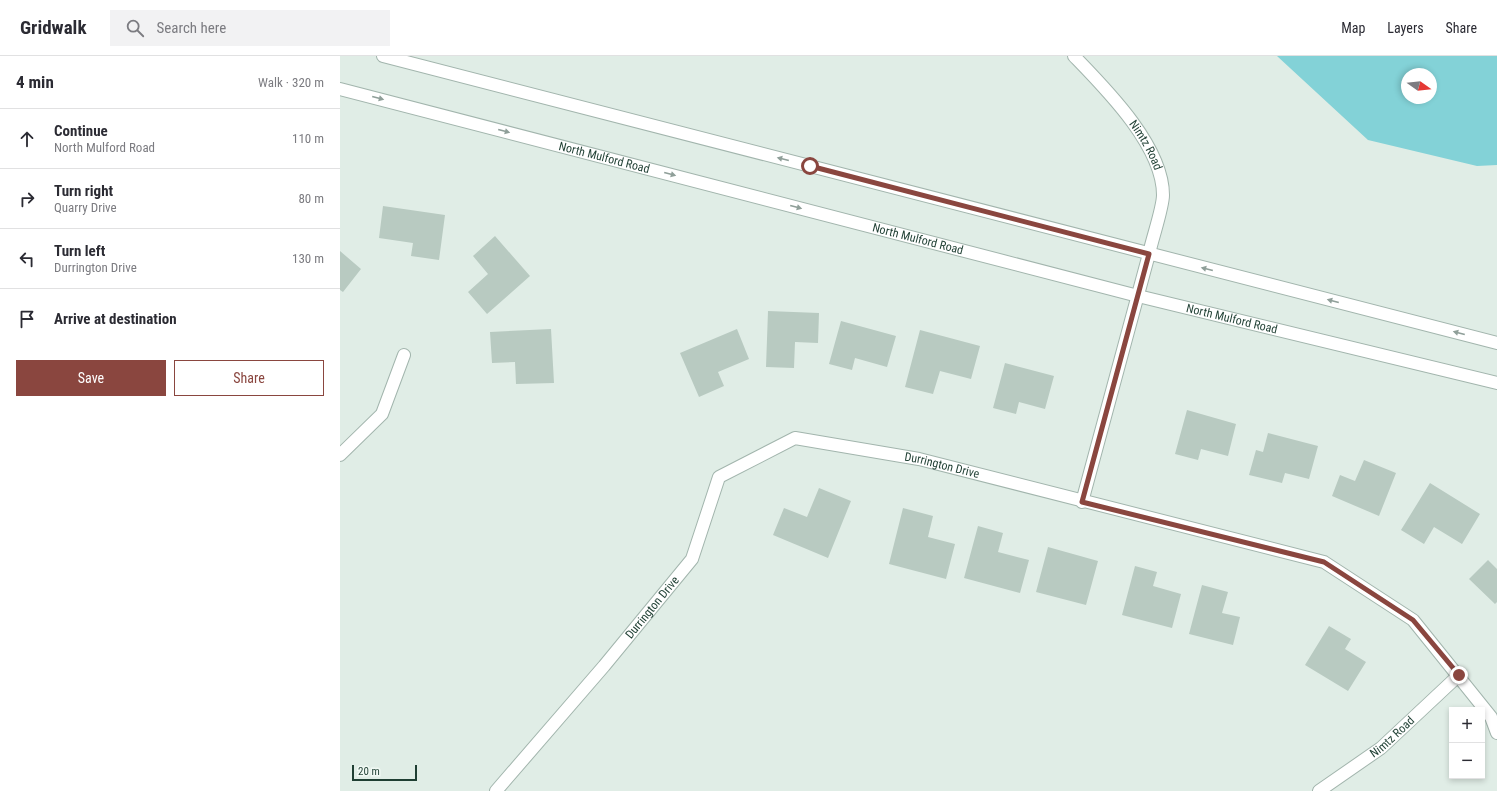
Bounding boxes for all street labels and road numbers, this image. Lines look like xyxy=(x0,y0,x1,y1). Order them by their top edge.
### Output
street label: Nimtz Road xyxy=(1126,117,1165,172)
street label: North Mulford Road xyxy=(557,139,651,176)
street label: North Mulford Road xyxy=(871,220,965,257)
street label: North Mulford Road xyxy=(1185,301,1279,337)
street label: Durrington Drive xyxy=(904,450,981,481)
street label: Durrington Drive xyxy=(622,573,682,641)
street label: Nimtz Road xyxy=(1367,713,1417,761)

